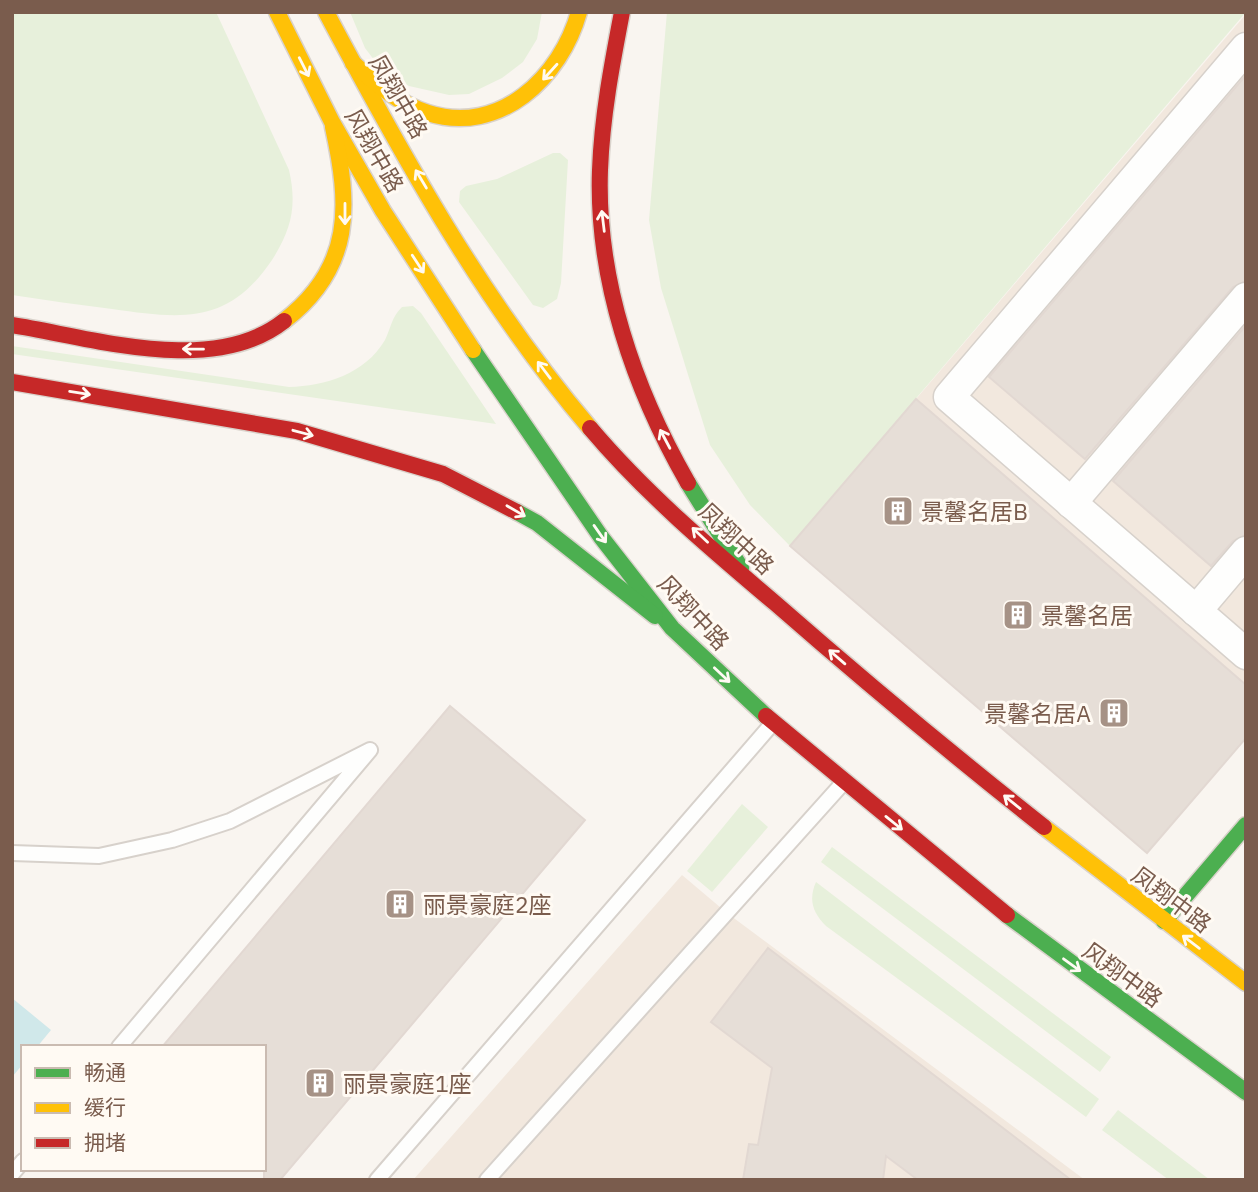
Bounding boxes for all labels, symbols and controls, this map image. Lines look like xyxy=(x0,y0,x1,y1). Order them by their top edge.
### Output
street label: 凤翔中路 xyxy=(363,49,435,143)
one-way arrow xyxy=(298,56,312,77)
one-way arrow xyxy=(542,63,558,81)
street label: 风翔中路 xyxy=(339,103,411,197)
one-way arrow xyxy=(414,169,428,189)
one-way arrow xyxy=(338,202,351,225)
one-way arrow xyxy=(597,210,610,233)
one-way arrow xyxy=(411,254,425,274)
one-way arrow xyxy=(181,343,204,356)
one-way arrow xyxy=(537,361,552,380)
one-way arrow xyxy=(68,387,91,400)
one-way arrow xyxy=(292,428,314,441)
one-way arrow xyxy=(657,429,671,450)
building icon: 景馨名居B xyxy=(881,494,915,528)
street label: 凤翔中路 xyxy=(693,496,781,580)
place label: 景馨名居B xyxy=(921,496,1028,526)
one-way arrow xyxy=(506,504,526,518)
one-way arrow xyxy=(593,524,607,543)
one-way arrow xyxy=(691,527,709,543)
street label: 风翔中路 xyxy=(652,568,736,656)
building icon: 景馨名居 xyxy=(1001,598,1035,632)
place label: 景馨名居 xyxy=(1041,600,1133,630)
one-way arrow xyxy=(828,649,846,665)
one-way arrow xyxy=(713,667,731,683)
building icon: 景馨名居A xyxy=(1097,696,1131,730)
place label: 景馨名居A xyxy=(984,698,1091,728)
one-way arrow xyxy=(1003,795,1021,810)
one-way arrow xyxy=(885,815,903,831)
street label: 凤翔中路 xyxy=(1126,859,1218,939)
building icon: 丽景豪庭2座 xyxy=(383,887,417,921)
place label: 丽景豪庭2座 xyxy=(423,889,552,919)
one-way arrow xyxy=(1183,934,1201,949)
street label: 风翔中路 xyxy=(1077,935,1169,1013)
one-way arrow xyxy=(1062,958,1081,972)
legend xyxy=(21,1045,266,1171)
text: 畅通 xyxy=(84,1058,126,1086)
building icon: 丽景豪庭1座 xyxy=(303,1066,337,1100)
place label: 丽景豪庭1座 xyxy=(343,1068,472,1098)
text: 缓行 xyxy=(84,1093,126,1121)
text: 拥堵 xyxy=(84,1128,126,1156)

